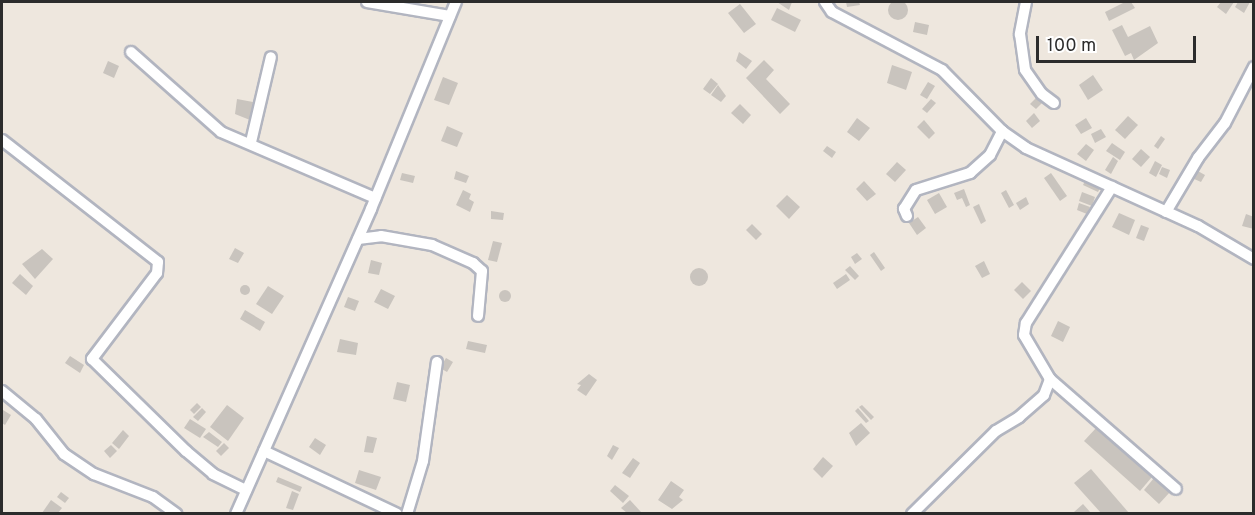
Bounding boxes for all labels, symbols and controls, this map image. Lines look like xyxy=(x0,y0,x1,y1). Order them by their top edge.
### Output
scale bar xyxy=(1039,24,1200,62)
text: 100 m xyxy=(1047,35,1096,58)

